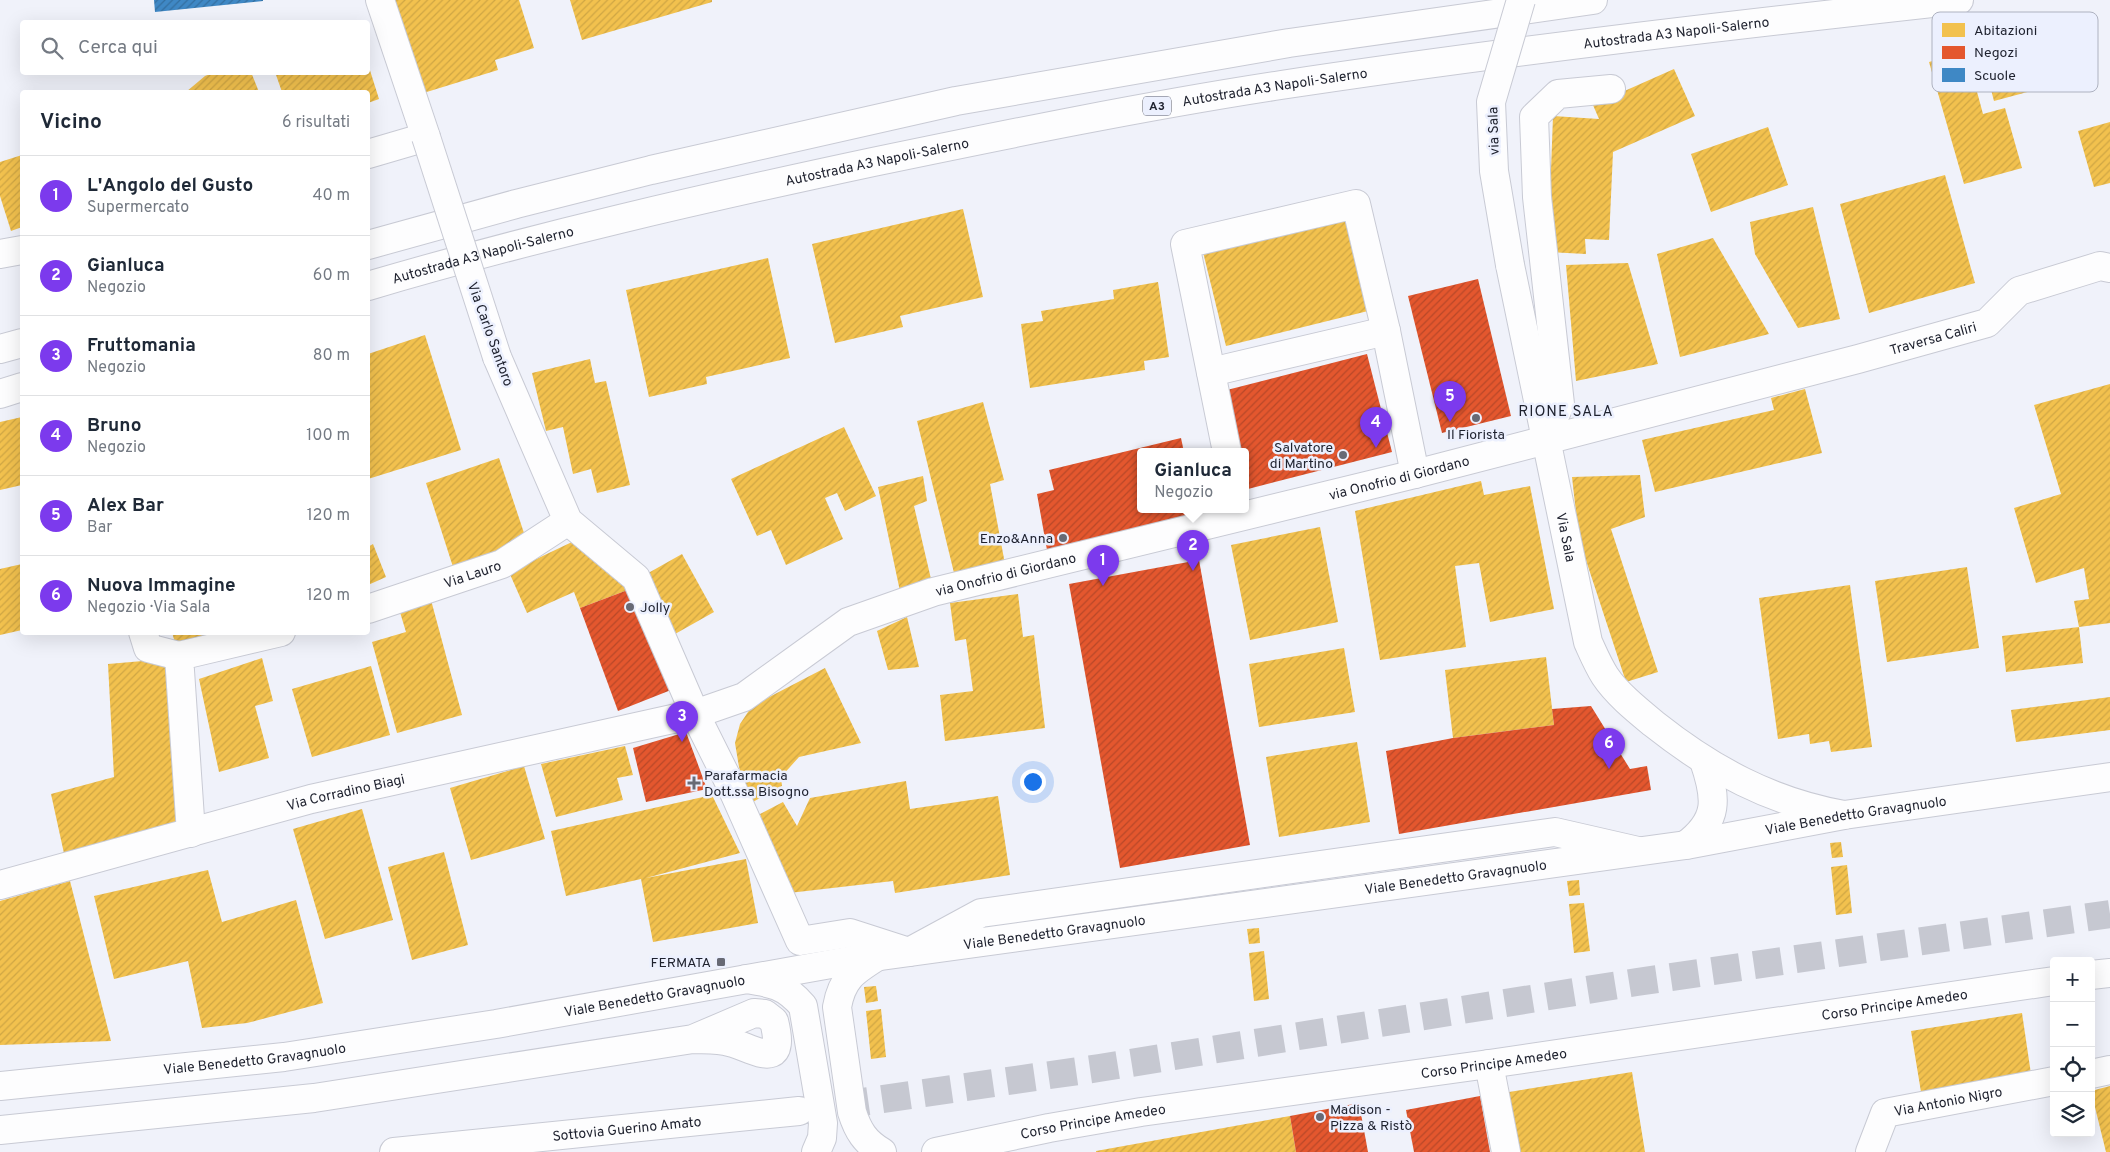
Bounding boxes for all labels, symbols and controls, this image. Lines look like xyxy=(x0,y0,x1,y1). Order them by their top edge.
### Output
legend xyxy=(1932,12,2098,92)
street label: Autostrada A3 Napoli-Salerno xyxy=(1582,14,1771,54)
search box xyxy=(20,20,370,75)
text: Abitazioni xyxy=(1974,23,2037,40)
icon: search xyxy=(38,34,66,62)
text: Cerca qui xyxy=(78,36,158,60)
text: Negozi xyxy=(1974,45,2018,62)
street label: Autostrada A3 Napoli-Salerno xyxy=(1181,65,1369,111)
text: Scuole xyxy=(1974,68,2016,85)
road number: A3 xyxy=(1143,96,1171,115)
street label: via Sala xyxy=(1485,107,1504,155)
text: Vicino xyxy=(40,109,102,136)
text: 6 risultati xyxy=(282,113,350,133)
street label: Autostrada A3 Napoli-Salerno xyxy=(784,135,971,191)
text: L'Angolo del Gusto xyxy=(87,174,253,198)
text: 1 xyxy=(53,186,59,206)
text: 40 m xyxy=(312,186,350,206)
text: Supermercato xyxy=(87,198,189,218)
street label: Autostrada A3 Napoli-Salerno xyxy=(390,224,576,289)
text: Gianluca xyxy=(87,254,165,278)
text: 2 xyxy=(51,266,61,286)
text: 60 m xyxy=(313,266,350,286)
text: Negozio xyxy=(87,278,146,298)
street label: Via Carlo Santoro xyxy=(463,280,516,389)
street label: Traversa Caliri xyxy=(1888,319,1979,360)
text: Fruttomania xyxy=(87,334,196,358)
text: 3 xyxy=(51,346,61,366)
text: 80 m xyxy=(313,346,350,366)
text: Negozio xyxy=(87,358,146,378)
pin: 5 xyxy=(1434,381,1466,422)
district label: RIONE SALA xyxy=(1518,403,1614,422)
pin: 4 xyxy=(1360,407,1392,448)
marker: Il Fiorista xyxy=(1470,412,1482,424)
text: Bruno xyxy=(87,414,141,438)
text: 4 xyxy=(51,426,61,446)
text: 100 m xyxy=(306,426,350,446)
place label: Il Fiorista xyxy=(1447,427,1505,444)
text: Negozio xyxy=(87,438,146,458)
place label: Salvatore di Martino xyxy=(1270,440,1333,473)
popup xyxy=(1137,448,1249,513)
marker: Salvatore di Martino xyxy=(1337,449,1349,461)
street label: via Onofrio di Giordano xyxy=(1327,453,1472,505)
text: Gianluca xyxy=(1154,459,1232,483)
text: Negozio xyxy=(1154,483,1213,503)
text: Alex Bar xyxy=(87,494,164,518)
text: 5 xyxy=(51,506,61,526)
text: 120 m xyxy=(307,506,350,526)
street label: Via Sala xyxy=(1551,511,1578,564)
text: Bar xyxy=(87,518,113,538)
pin: 2 xyxy=(1177,530,1209,571)
place label: Enzo&Anna xyxy=(980,531,1053,548)
marker: Enzo&Anna xyxy=(1057,532,1069,544)
pin: 1 xyxy=(1087,545,1119,586)
street label: via Onofrio di Giordano xyxy=(934,550,1078,601)
street label: Via Lauro xyxy=(442,558,504,593)
text: Nuova Immagine xyxy=(87,574,236,598)
text: 6 xyxy=(51,586,61,606)
text: 120 m xyxy=(307,586,350,606)
text: Negozio · Via Sala xyxy=(87,598,210,618)
place label: Jolly xyxy=(640,600,670,617)
marker: Jolly xyxy=(624,601,636,613)
pin: 3 xyxy=(666,701,698,742)
pin: 6 xyxy=(1593,728,1625,769)
place label: Parafarmacia Dott.ssa Bisogno xyxy=(704,768,809,801)
your location xyxy=(1020,769,1046,795)
street label: Via Corradino Biagi xyxy=(285,771,407,815)
marker: Parafarmacia Dott.ssa Bisogno xyxy=(688,777,700,789)
street label: Viale Benedetto Gravagnuolo xyxy=(1764,793,1948,840)
street label: Viale Benedetto Gravagnuolo xyxy=(1364,857,1548,899)
street label: Viale Benedetto Gravagnuolo xyxy=(962,913,1147,955)
place label: FERMATA xyxy=(651,955,711,972)
marker: FERMATA xyxy=(715,956,727,968)
map controls xyxy=(2050,957,2095,1137)
button: + xyxy=(2050,957,2095,1002)
street label: Viale Benedetto Gravagnuolo xyxy=(563,973,747,1022)
street label: Corso Principe Amedeo xyxy=(1820,987,1969,1025)
button: − xyxy=(2050,1002,2095,1047)
street label: Viale Benedetto Gravagnuolo xyxy=(163,1040,347,1079)
street label: Corso Principe Amedeo xyxy=(1420,1046,1568,1083)
button: locate xyxy=(2050,1047,2095,1092)
street label: Via Antonio Nigro xyxy=(1893,1084,2004,1121)
button: layers xyxy=(2050,1092,2095,1137)
street label: Corso Principe Amedeo xyxy=(1019,1102,1167,1144)
place label: Madison - Pizza & Ristò xyxy=(1330,1102,1412,1135)
marker: Madison - Pizza & Ristò xyxy=(1314,1111,1326,1123)
street label: Sottovia Guerino Amato xyxy=(552,1114,702,1146)

